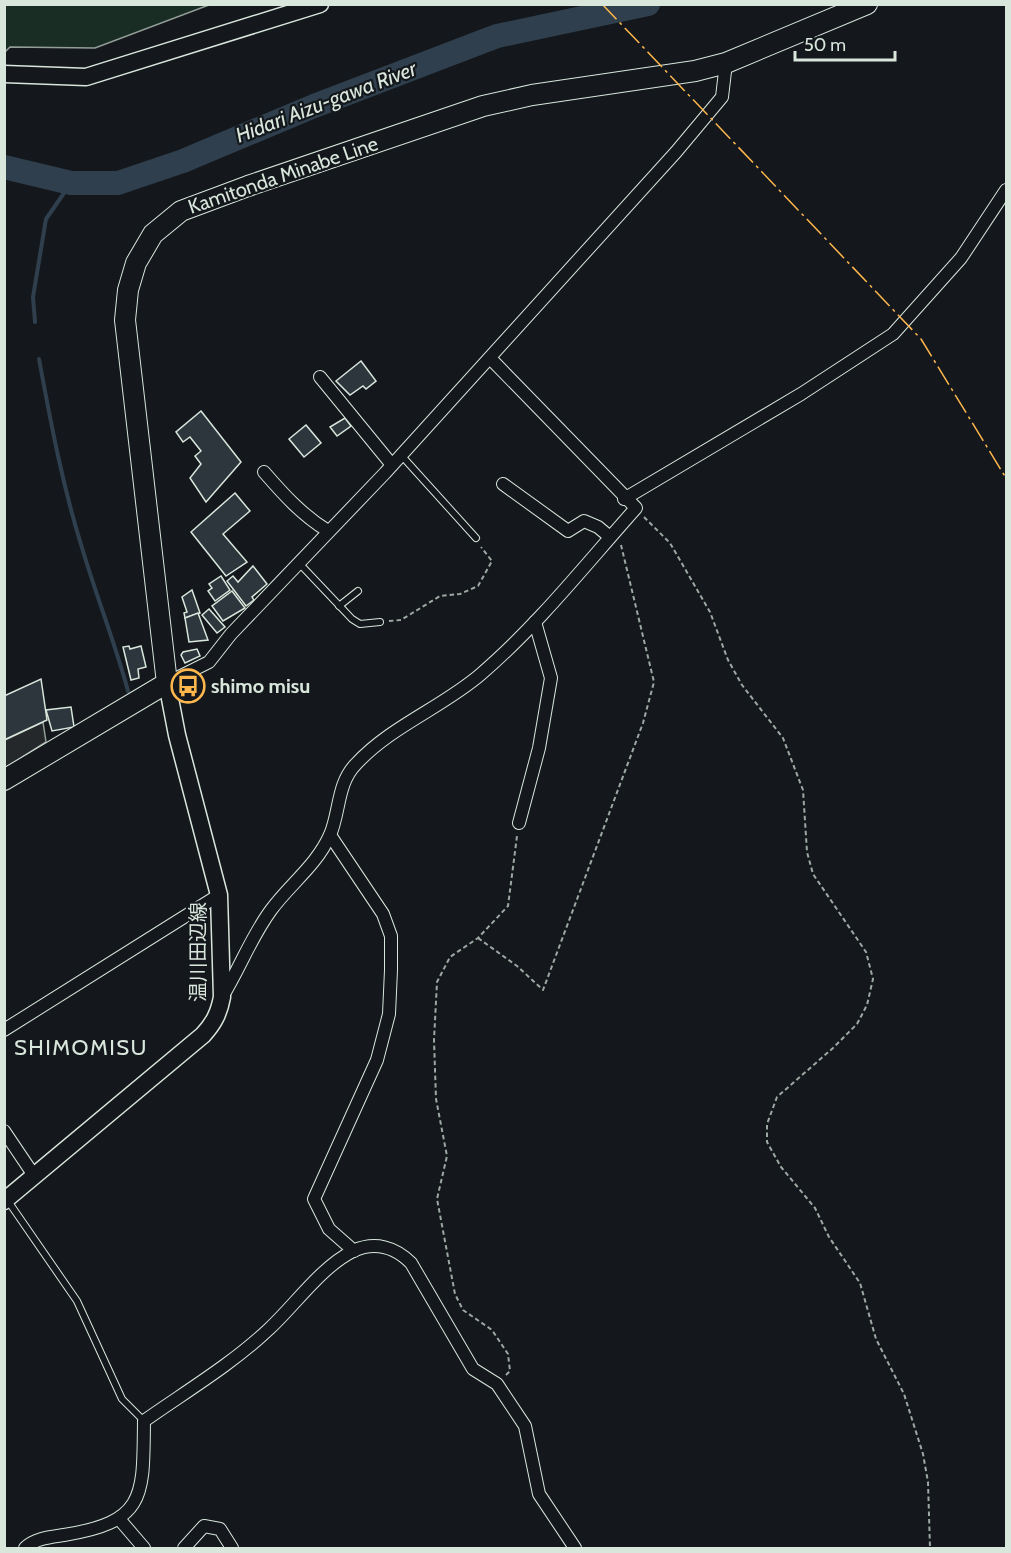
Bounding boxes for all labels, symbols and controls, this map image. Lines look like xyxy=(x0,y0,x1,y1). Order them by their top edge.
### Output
scale bar xyxy=(795,24,896,62)
text: 50 m xyxy=(804,34,846,56)
water label: Hidari Aizu-gawa River xyxy=(232,55,421,148)
street label: Kamitonda Minabe Line xyxy=(185,131,381,219)
bus stop icon: shimo misu xyxy=(170,668,206,704)
place label: shimo misu xyxy=(211,674,310,698)
street label: 温川田辺線 xyxy=(186,902,210,1002)
district label: SHIMOMISU xyxy=(14,1034,148,1061)

